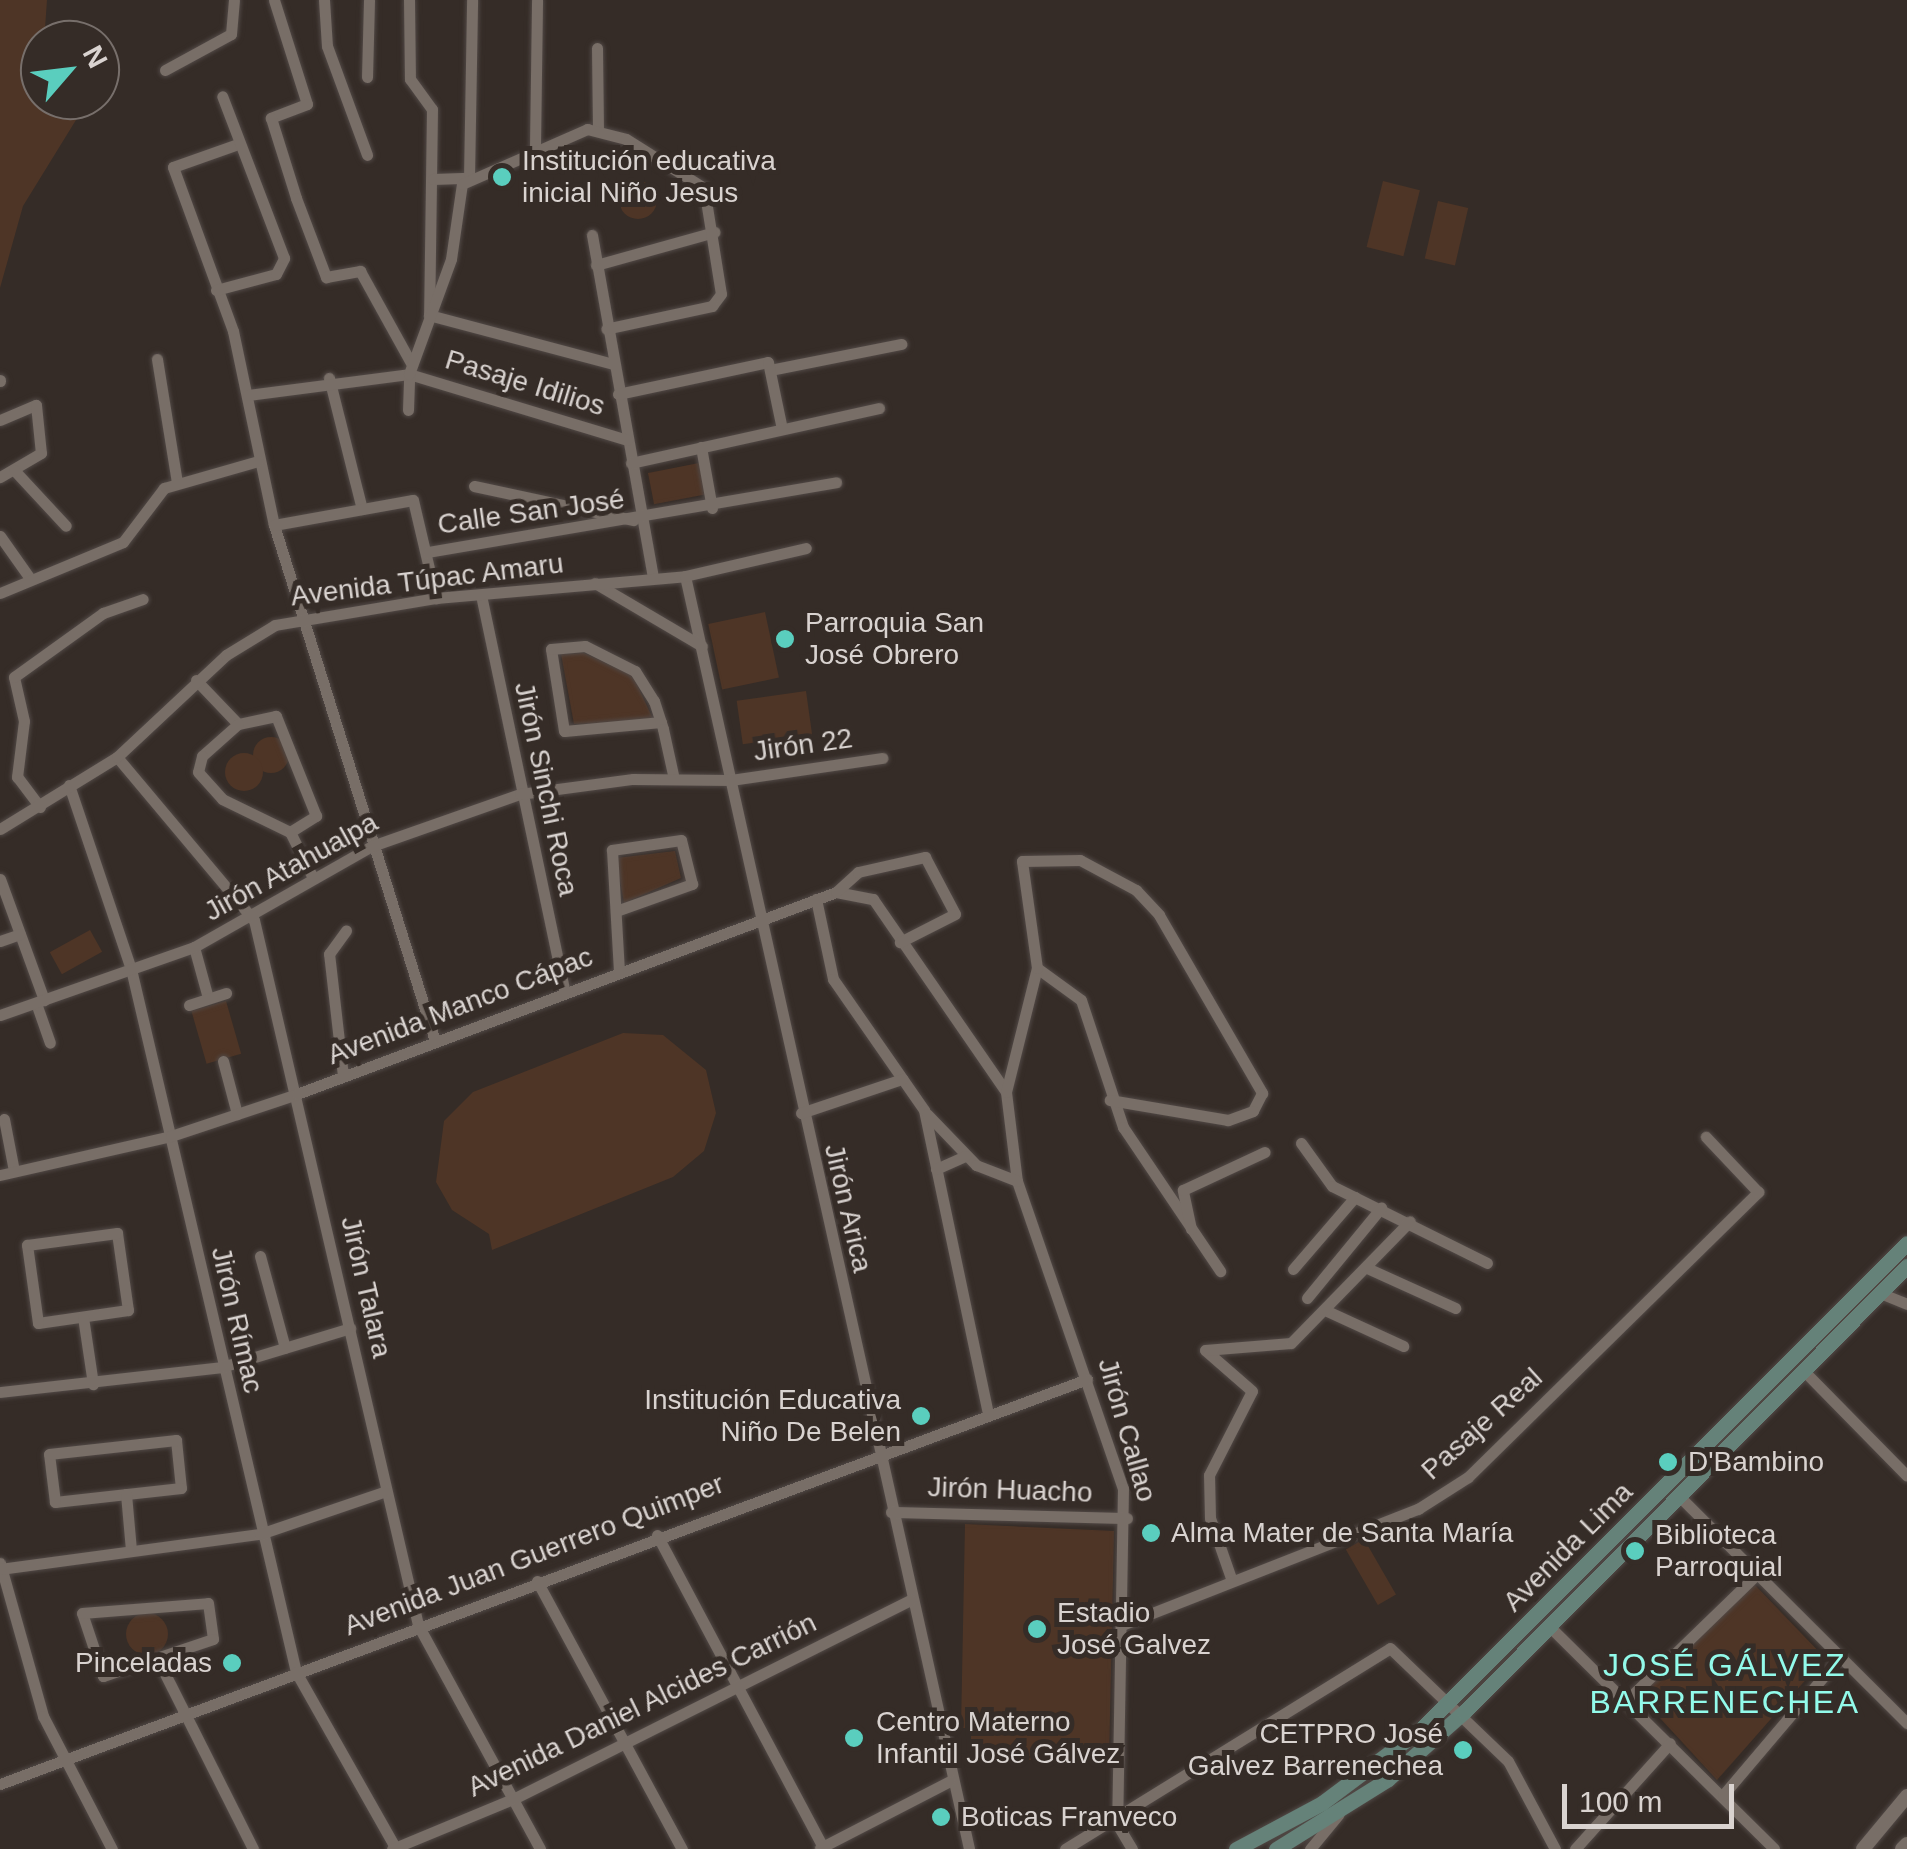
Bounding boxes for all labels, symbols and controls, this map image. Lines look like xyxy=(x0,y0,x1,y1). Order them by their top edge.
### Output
north arrow xyxy=(20,20,120,120)
text: N xyxy=(77,40,114,73)
place label: Institución educativa inicial Niño Jesus xyxy=(522,144,776,210)
marker: Institución educativa inicial Niño Jesus xyxy=(491,166,513,188)
street label: Pasaje Idilios xyxy=(441,343,609,423)
street label: Calle San José xyxy=(435,482,627,542)
street label: Avenida Túpac Amaru xyxy=(288,546,566,614)
place label: Parroquia San José Obrero xyxy=(805,606,984,672)
marker: Parroquia San José Obrero xyxy=(774,628,796,650)
street label: Jirón Sinchi Roca xyxy=(507,679,585,899)
street label: Jirón 22 xyxy=(751,721,855,769)
street label: Jirón Atahualpa xyxy=(198,805,384,929)
street label: Avenida Manco Cápac xyxy=(323,940,597,1072)
street label: Jirón Arica xyxy=(817,1140,879,1276)
street label: Jirón Talara xyxy=(333,1213,399,1361)
street label: Jirón Rímac xyxy=(204,1243,270,1397)
street label: Jirón Callao xyxy=(1090,1354,1164,1506)
street label: Pasaje Real xyxy=(1415,1361,1549,1487)
place label: Institución Educativa Niño De Belen xyxy=(644,1383,901,1449)
marker: Institución Educativa Niño De Belen xyxy=(910,1405,932,1427)
place label: D'Bambino xyxy=(1688,1445,1824,1479)
marker: D'Bambino xyxy=(1657,1451,1679,1473)
street label: Avenida Juan Guerrero Quimper xyxy=(339,1467,729,1643)
street label: Jirón Huacho xyxy=(927,1470,1093,1510)
street label: Avenida Lima xyxy=(1496,1475,1640,1619)
place label: Alma Mater de Santa María xyxy=(1171,1516,1513,1550)
place label: Biblioteca Parroquial xyxy=(1655,1518,1783,1584)
marker: Alma Mater de Santa María xyxy=(1140,1522,1162,1544)
marker: Biblioteca Parroquial xyxy=(1624,1540,1646,1562)
place label: Estadio José Galvez xyxy=(1057,1596,1211,1662)
street label: Avenida Daniel Alcides Carrión xyxy=(461,1605,823,1805)
marker: Estadio José Galvez xyxy=(1026,1618,1048,1640)
place label: Pinceladas xyxy=(75,1646,212,1680)
district label: JOSÉ GÁLVEZ BARRENECHEA xyxy=(1589,1647,1861,1722)
marker: Pinceladas xyxy=(221,1652,243,1674)
place label: Centro Materno Infantil José Gálvez xyxy=(876,1705,1120,1771)
place label: CETPRO José Galvez Barrenechea xyxy=(1188,1717,1443,1783)
marker: Centro Materno Infantil José Gálvez xyxy=(841,1725,867,1751)
marker: CETPRO José Galvez Barrenechea xyxy=(1452,1739,1474,1761)
scale bar xyxy=(1567,1764,1740,1826)
text: 100 m xyxy=(1579,1785,1662,1818)
place label: Boticas Franveco xyxy=(961,1800,1177,1834)
marker: Boticas Franveco xyxy=(930,1806,952,1828)

